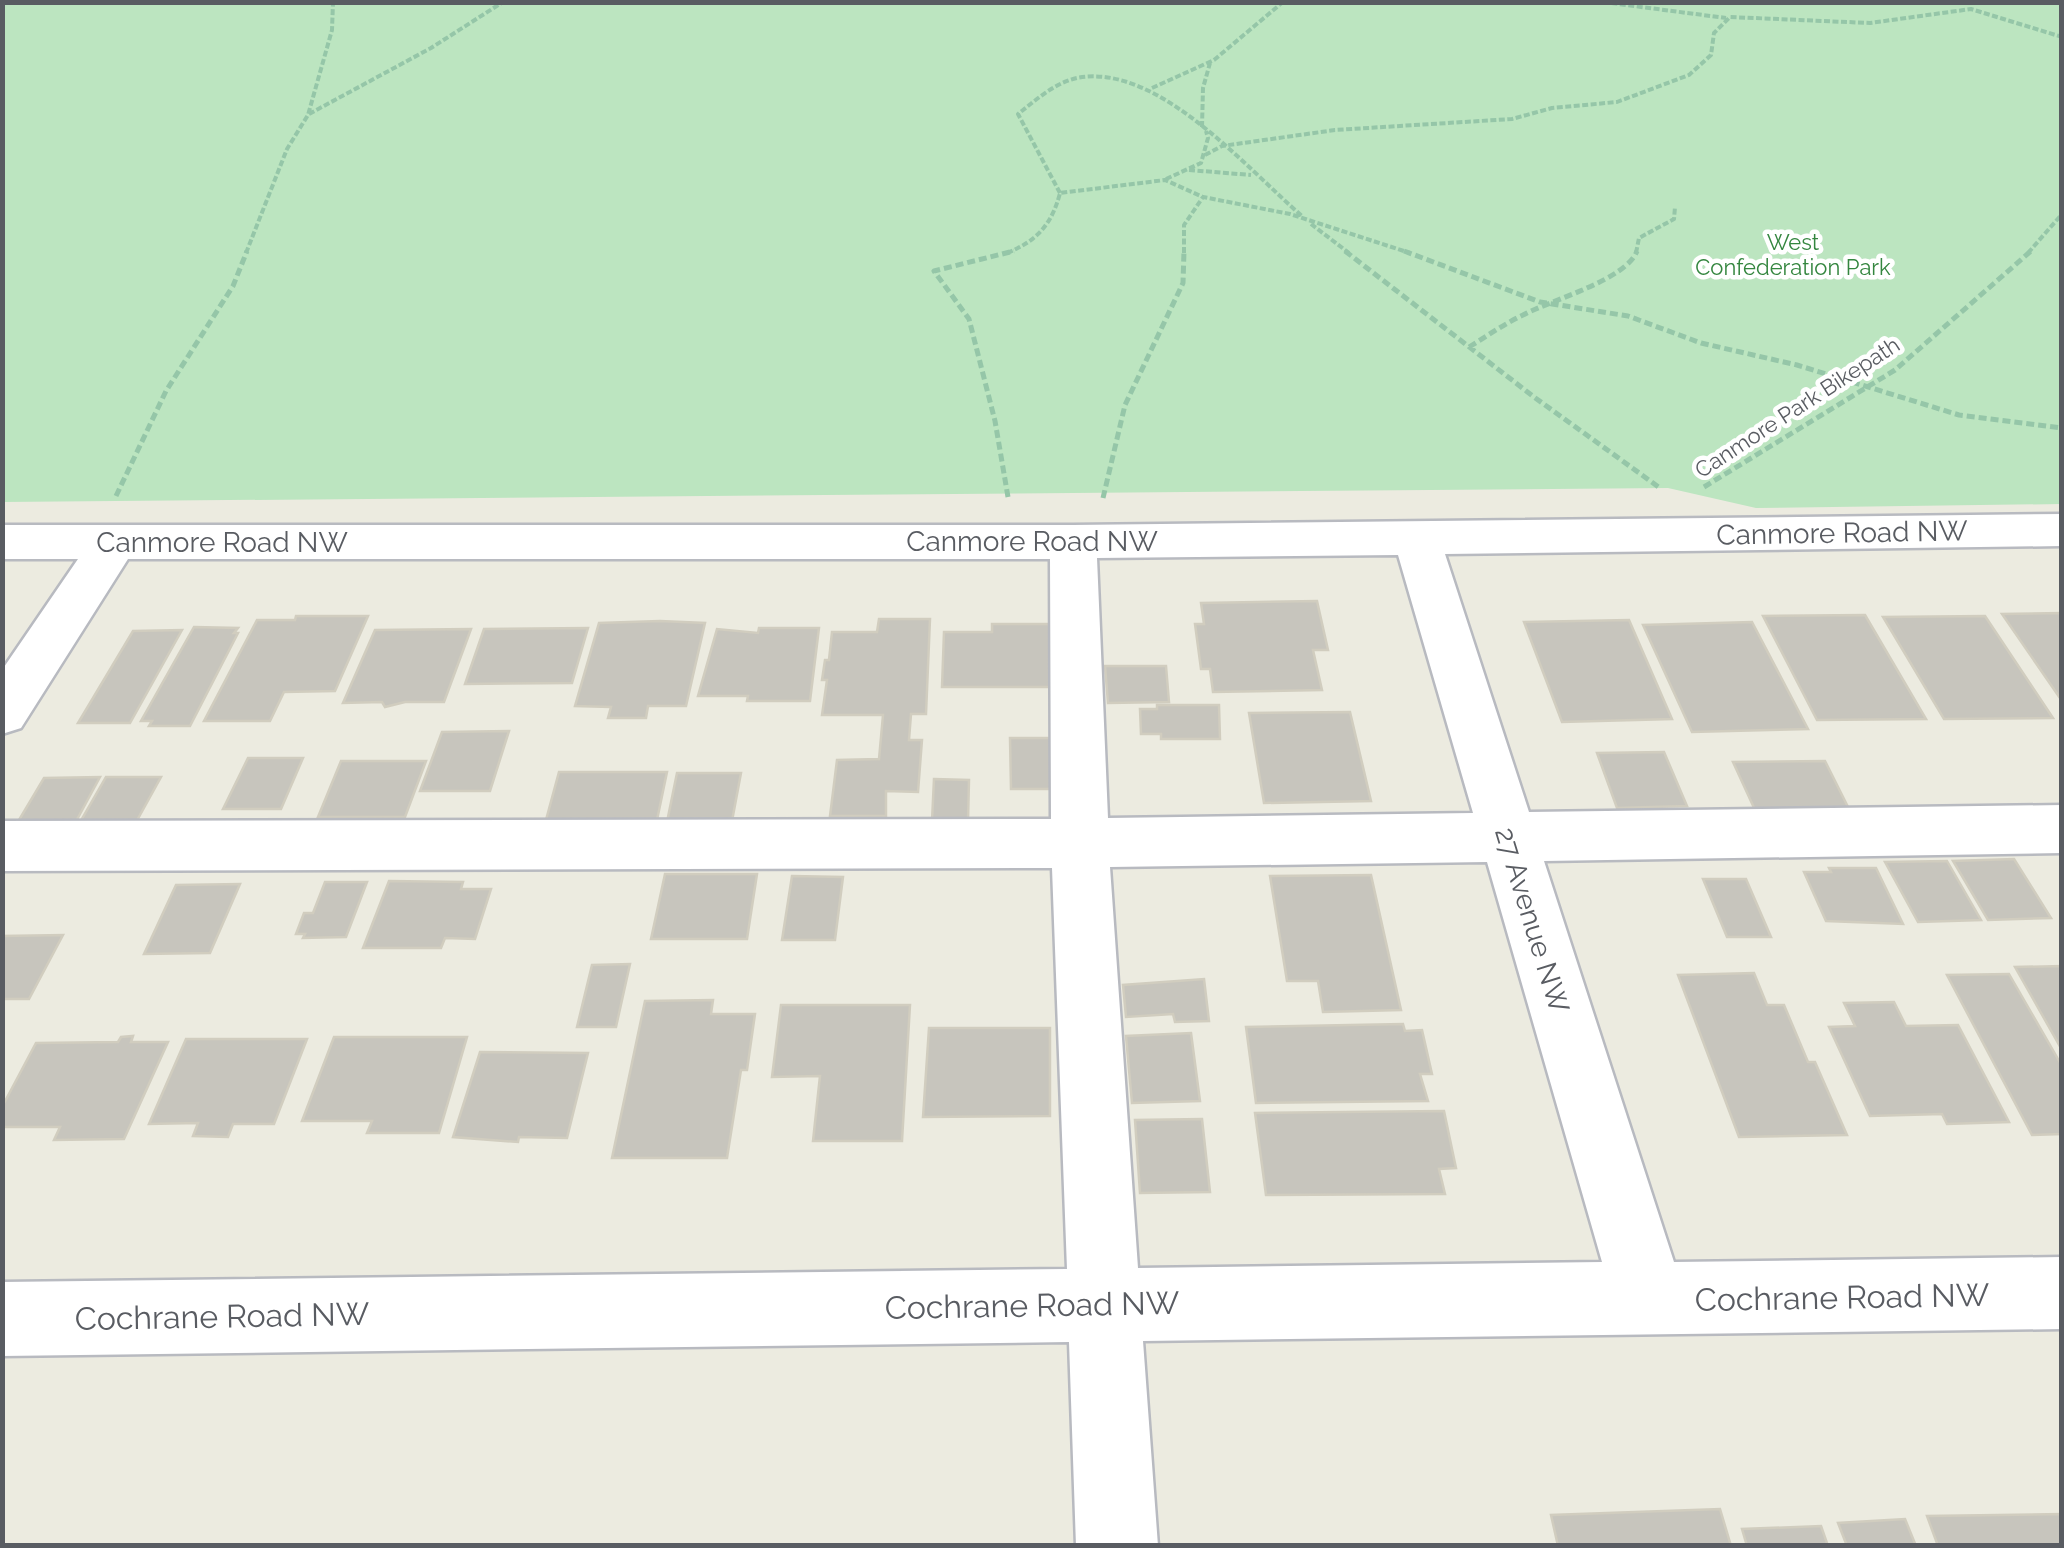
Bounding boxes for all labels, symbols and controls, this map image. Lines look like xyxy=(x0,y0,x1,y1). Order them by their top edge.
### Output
park label: West Confederation Park xyxy=(1695,229,1891,280)
street label: Canmore Park Bikepath xyxy=(1690,331,1904,483)
street label: Canmore Road NW xyxy=(1716,514,1968,552)
street label: Canmore Road NW xyxy=(906,525,1158,558)
street label: Canmore Road NW xyxy=(96,526,348,559)
street label: 27 Avenue NW xyxy=(1488,823,1576,1017)
street label: Cochrane Road NW xyxy=(1694,1276,1990,1318)
street label: Cochrane Road NW xyxy=(884,1284,1180,1326)
street label: Cochrane Road NW xyxy=(74,1295,370,1337)

